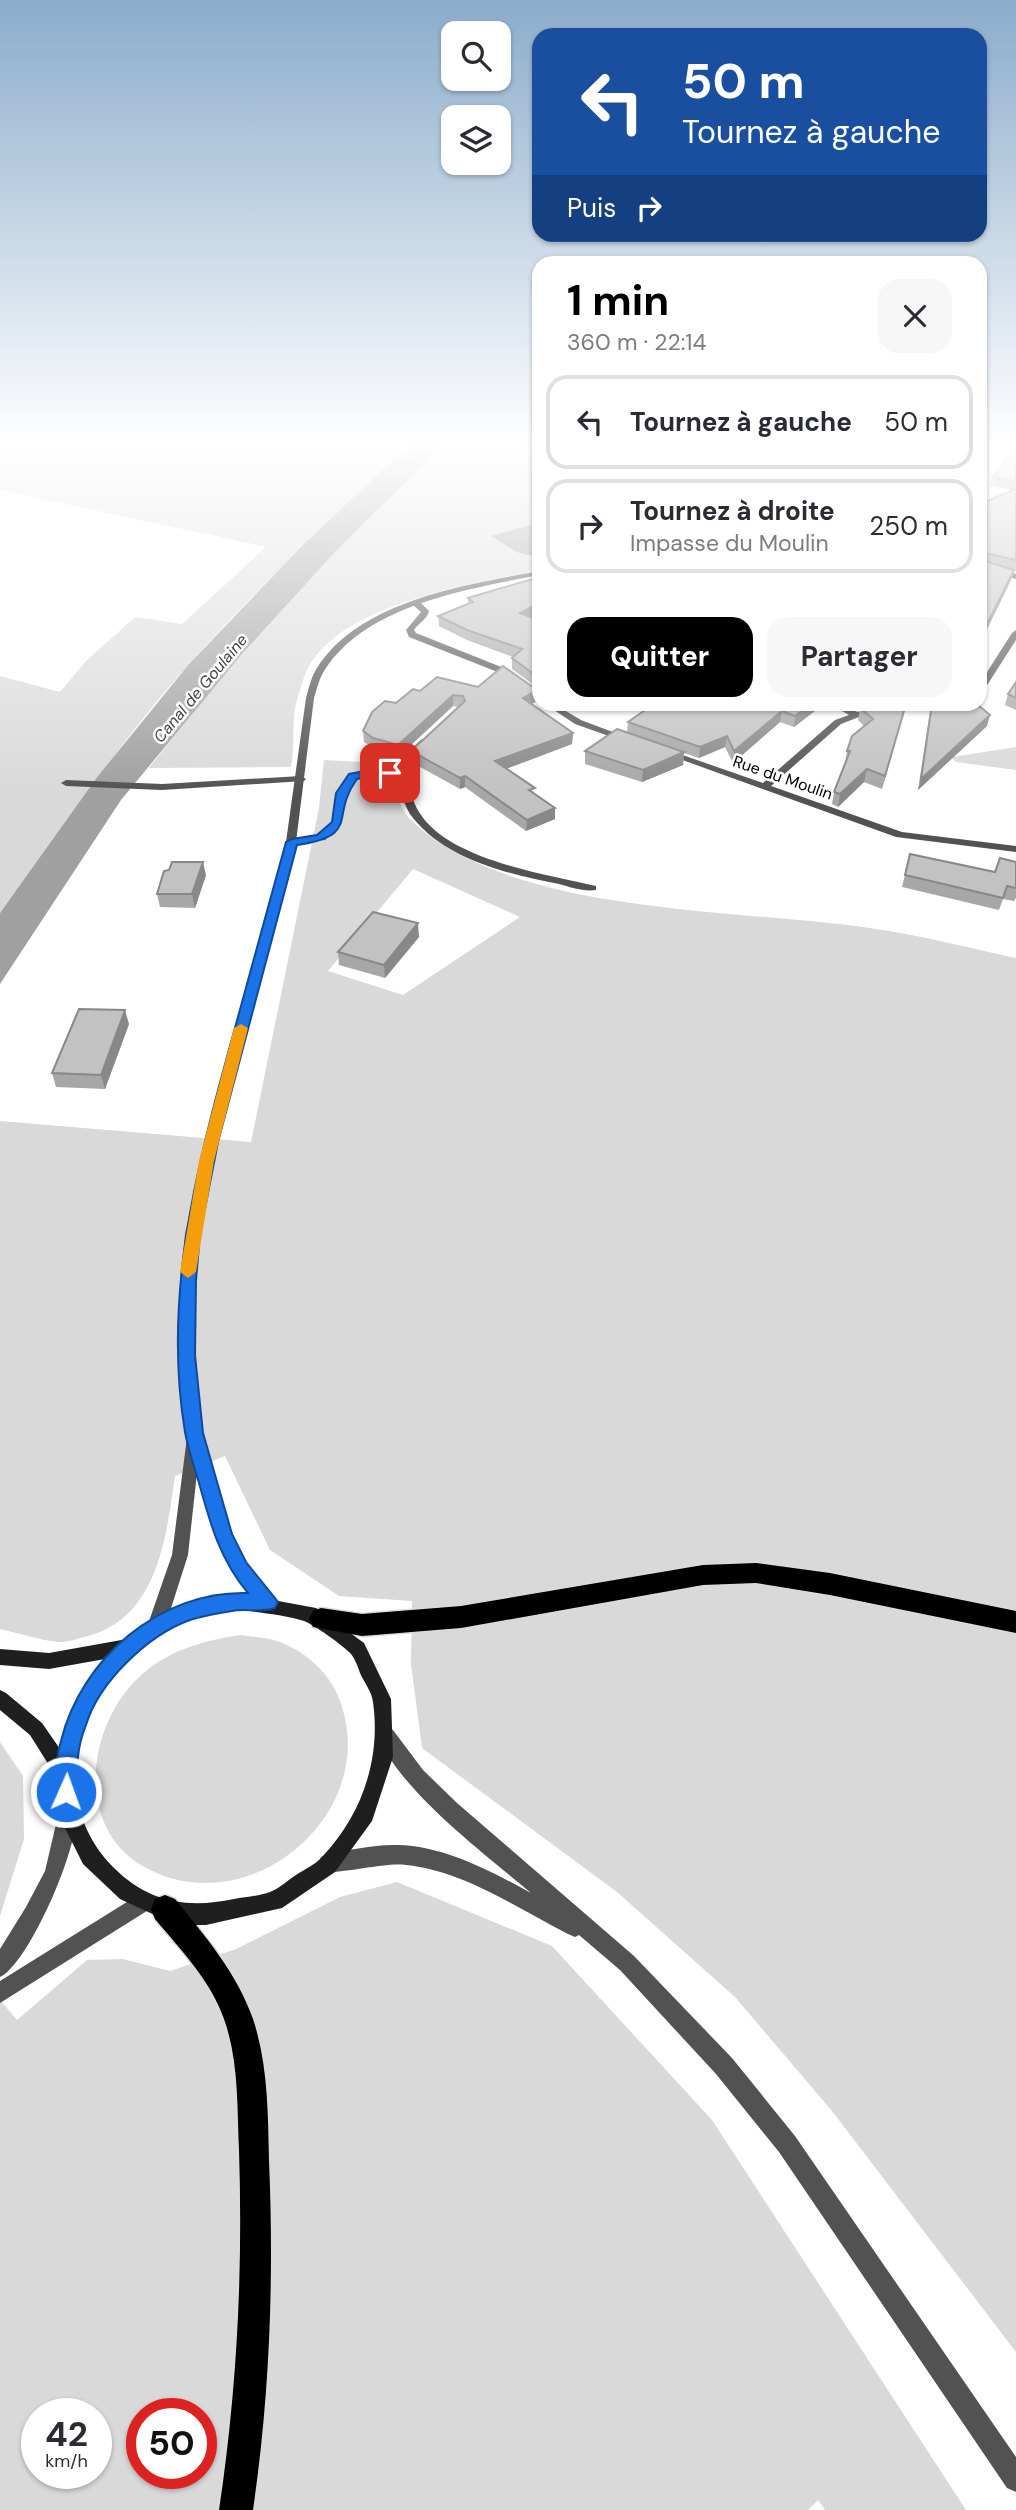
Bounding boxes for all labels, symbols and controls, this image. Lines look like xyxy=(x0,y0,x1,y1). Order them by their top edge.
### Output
map controls xyxy=(441,21,511,175)
button: search xyxy=(441,21,511,91)
text: 50 m xyxy=(682,49,805,113)
icon: left xyxy=(567,56,658,147)
button: layers xyxy=(441,105,511,175)
text: Tournez à gauche xyxy=(682,111,940,153)
icon: right xyxy=(630,189,668,227)
text: Puis xyxy=(567,191,616,225)
text: 1 min xyxy=(567,273,669,328)
button: close xyxy=(878,279,952,353)
text: 360 m · 22:14 xyxy=(567,327,706,357)
icon: left xyxy=(571,403,609,441)
text: Tournez à gauche xyxy=(630,405,852,439)
text: 50 m xyxy=(884,405,948,439)
text: Tournez à droite xyxy=(630,494,835,528)
icon: right xyxy=(571,507,609,545)
text: 250 m xyxy=(869,509,948,543)
text: Impasse du Moulin xyxy=(630,528,829,558)
button: Quitter xyxy=(567,617,753,697)
button: Partager xyxy=(767,617,952,697)
water label: Canal de Goulaine xyxy=(149,630,252,747)
pin xyxy=(360,743,420,803)
street label: Rue du Moulin xyxy=(730,751,836,804)
icon: arrive xyxy=(371,754,409,792)
position arrow xyxy=(29,1755,103,1829)
speed limit sign: 50 xyxy=(126,2398,217,2489)
text: 42 xyxy=(45,2411,88,2457)
text: km/h xyxy=(45,2449,88,2473)

